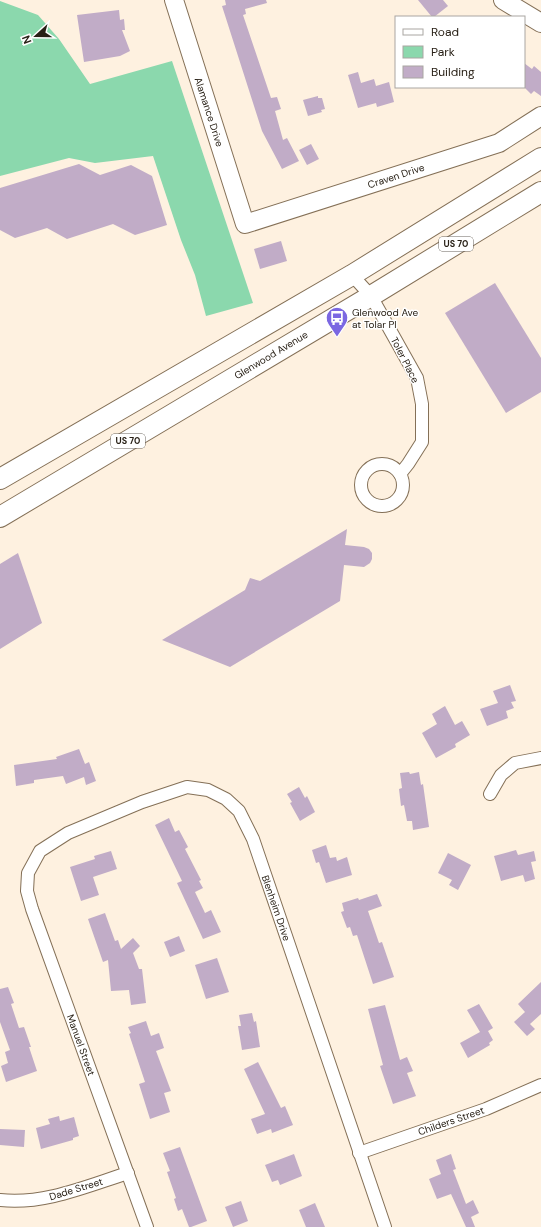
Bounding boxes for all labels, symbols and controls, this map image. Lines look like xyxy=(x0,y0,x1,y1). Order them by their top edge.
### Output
north arrow xyxy=(16,16,56,56)
legend xyxy=(395,16,525,88)
text: Road xyxy=(431,24,459,40)
text: N xyxy=(19,33,35,46)
text: Park xyxy=(431,44,455,60)
text: Building xyxy=(431,64,475,80)
street label: Alamance Drive xyxy=(192,76,226,149)
street label: Craven Drive xyxy=(366,161,426,191)
road number: US 70 xyxy=(439,237,473,251)
bus stop icon: Glenwood Ave at Tolar Pl xyxy=(324,305,350,338)
place label: Glenwood Ave at Tolar Pl xyxy=(352,306,419,331)
street label: Glenwood Avenue xyxy=(232,328,310,382)
street label: Toler Place xyxy=(388,335,422,385)
road number: US 70 xyxy=(111,434,145,448)
street label: Blenheim Drive xyxy=(259,873,293,943)
street label: Manuel Street xyxy=(64,1013,98,1077)
street label: Childers Street xyxy=(416,1104,486,1138)
street label: Dade Street xyxy=(48,1175,104,1203)

